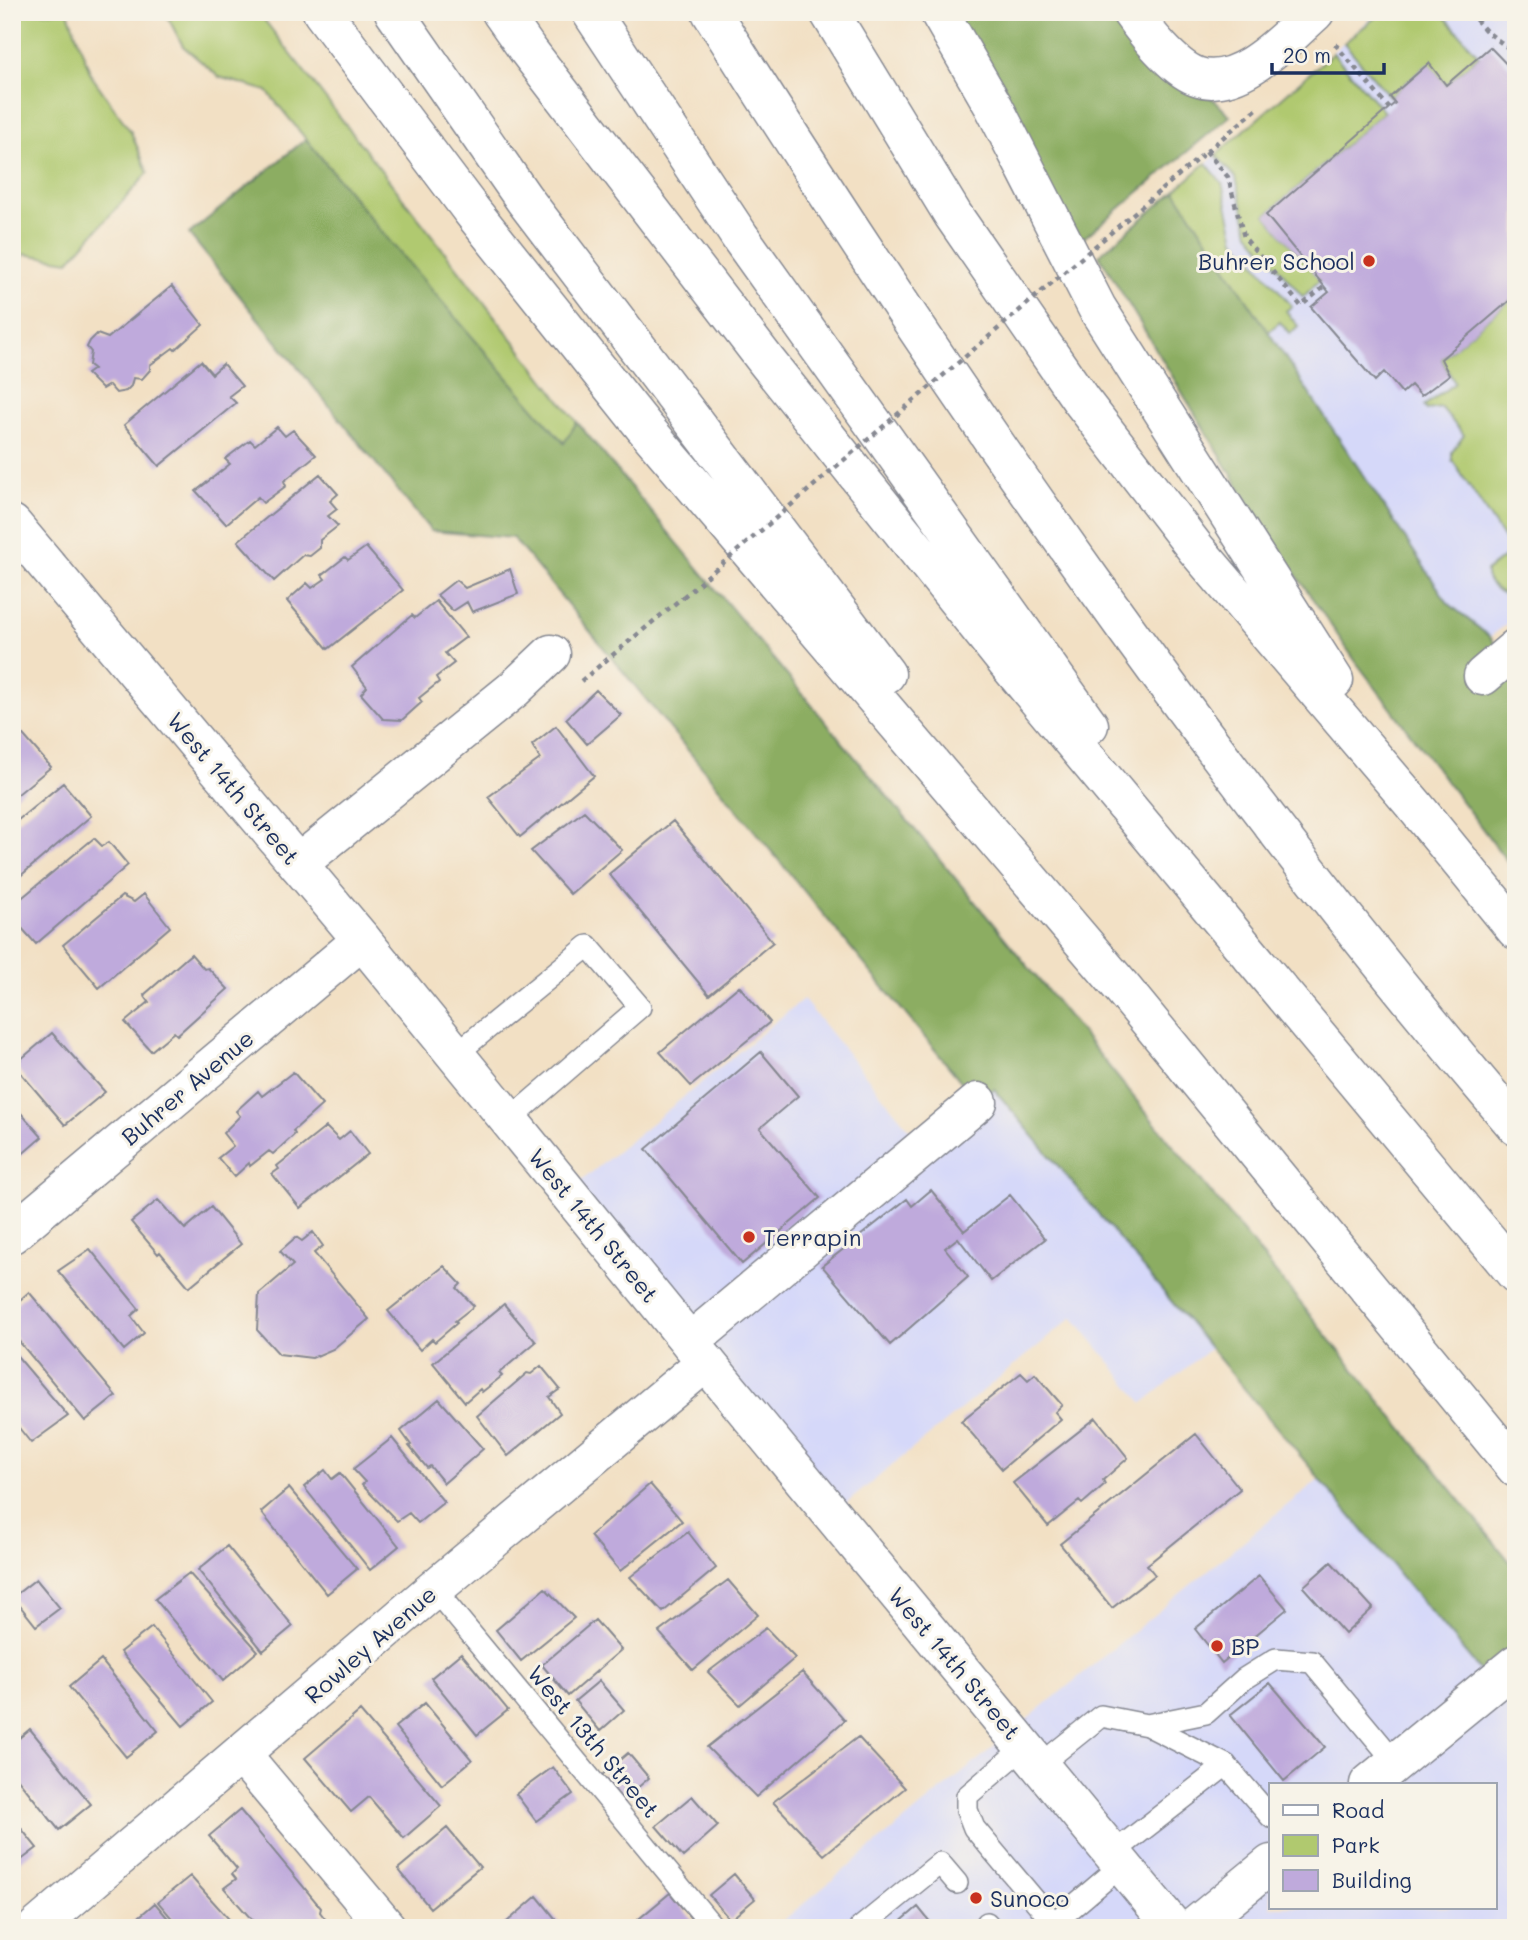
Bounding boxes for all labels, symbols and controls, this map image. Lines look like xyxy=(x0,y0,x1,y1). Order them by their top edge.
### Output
scale bar xyxy=(1272,32,1384,76)
text: 20 m xyxy=(1283,41,1331,68)
place label: Buhrer School xyxy=(1198,246,1355,276)
marker: Buhrer School xyxy=(1361,253,1377,269)
street label: West 14th Street xyxy=(161,705,307,871)
street label: Buhrer Avenue xyxy=(115,1023,259,1151)
street label: West 14th Street xyxy=(522,1142,666,1308)
place label: Terrapin xyxy=(763,1222,861,1252)
marker: Terrapin xyxy=(741,1229,757,1245)
street label: Rowley Avenue xyxy=(298,1578,442,1710)
street label: West 14th Street xyxy=(882,1580,1028,1746)
place label: BP xyxy=(1231,1631,1259,1661)
marker: BP xyxy=(1209,1638,1225,1654)
street label: West 13th Street xyxy=(521,1658,667,1824)
legend xyxy=(1269,1783,1496,1909)
text: Road xyxy=(1332,1796,1384,1823)
text: Park xyxy=(1332,1831,1380,1858)
text: Building xyxy=(1332,1866,1412,1893)
place label: Sunoco xyxy=(990,1883,1069,1913)
marker: Sunoco xyxy=(968,1890,984,1906)

